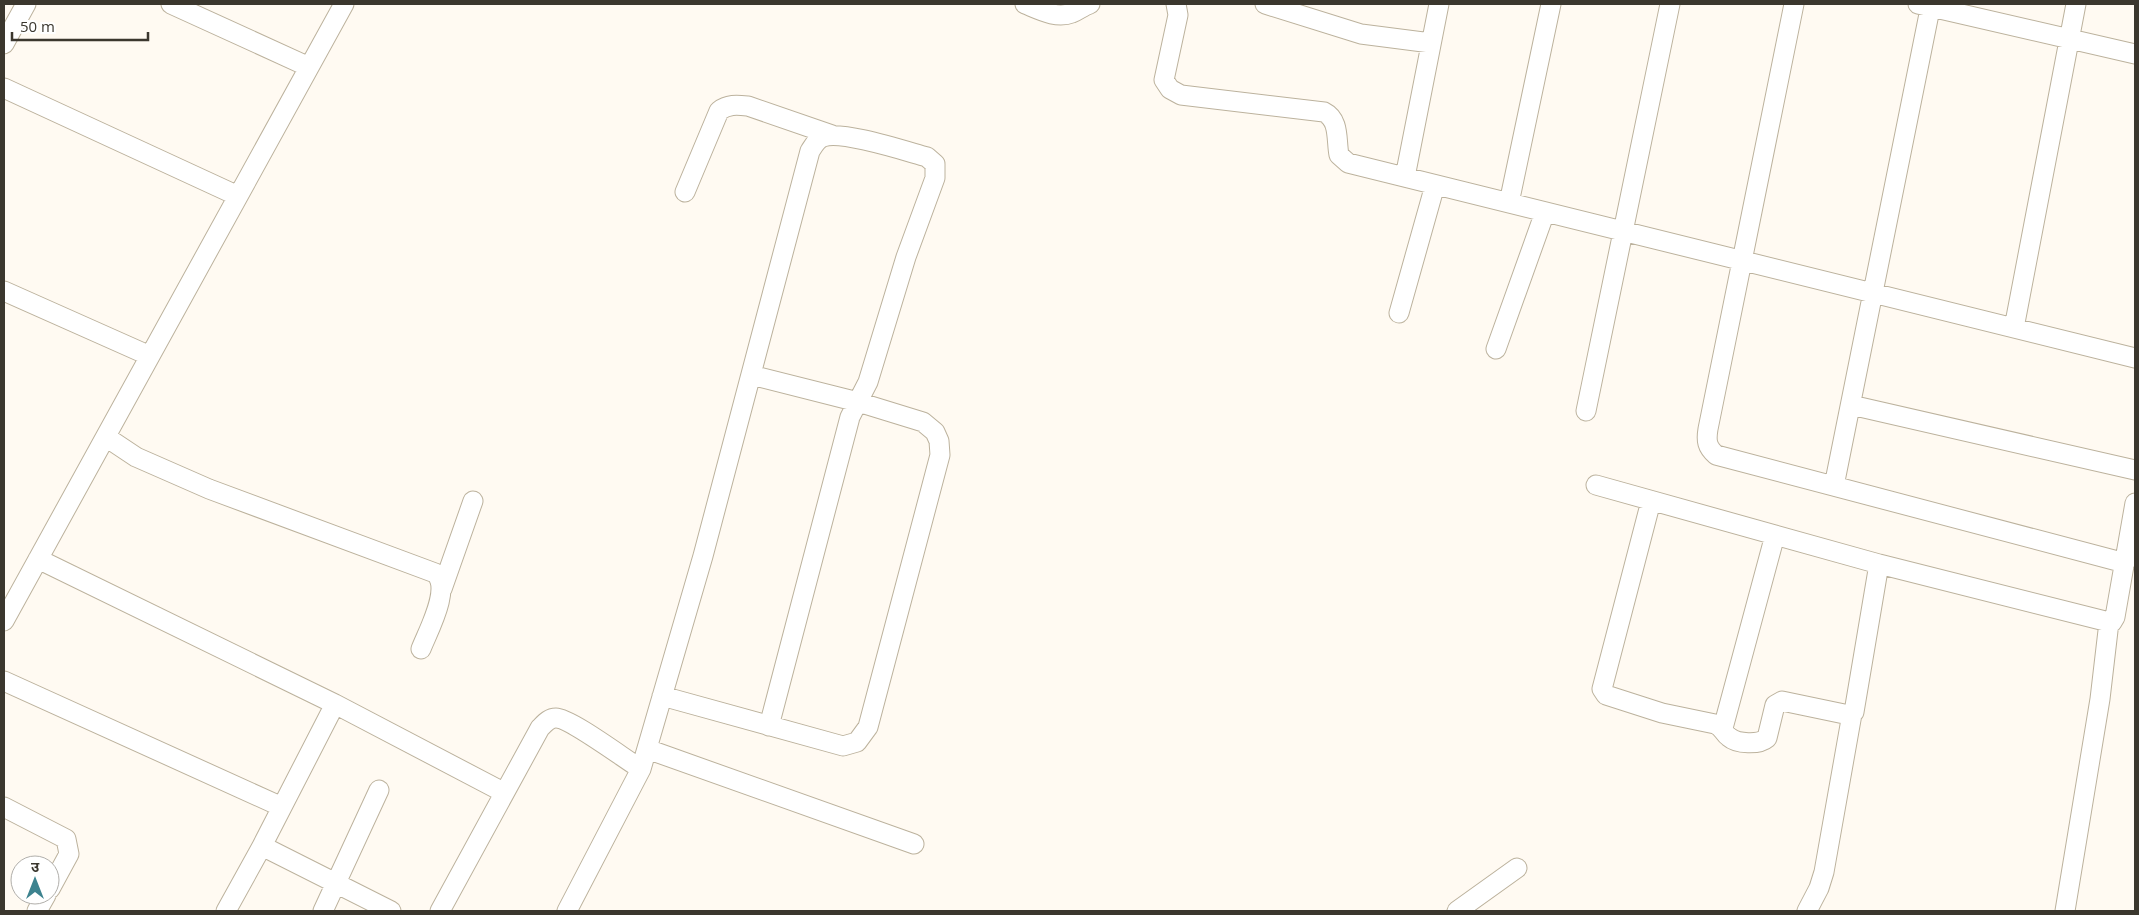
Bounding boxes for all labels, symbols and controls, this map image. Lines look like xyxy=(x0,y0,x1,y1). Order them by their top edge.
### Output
scale bar xyxy=(12,10,149,42)
text: 50 m xyxy=(20,16,55,36)
north arrow xyxy=(10,855,60,905)
text: उ xyxy=(31,857,40,876)

